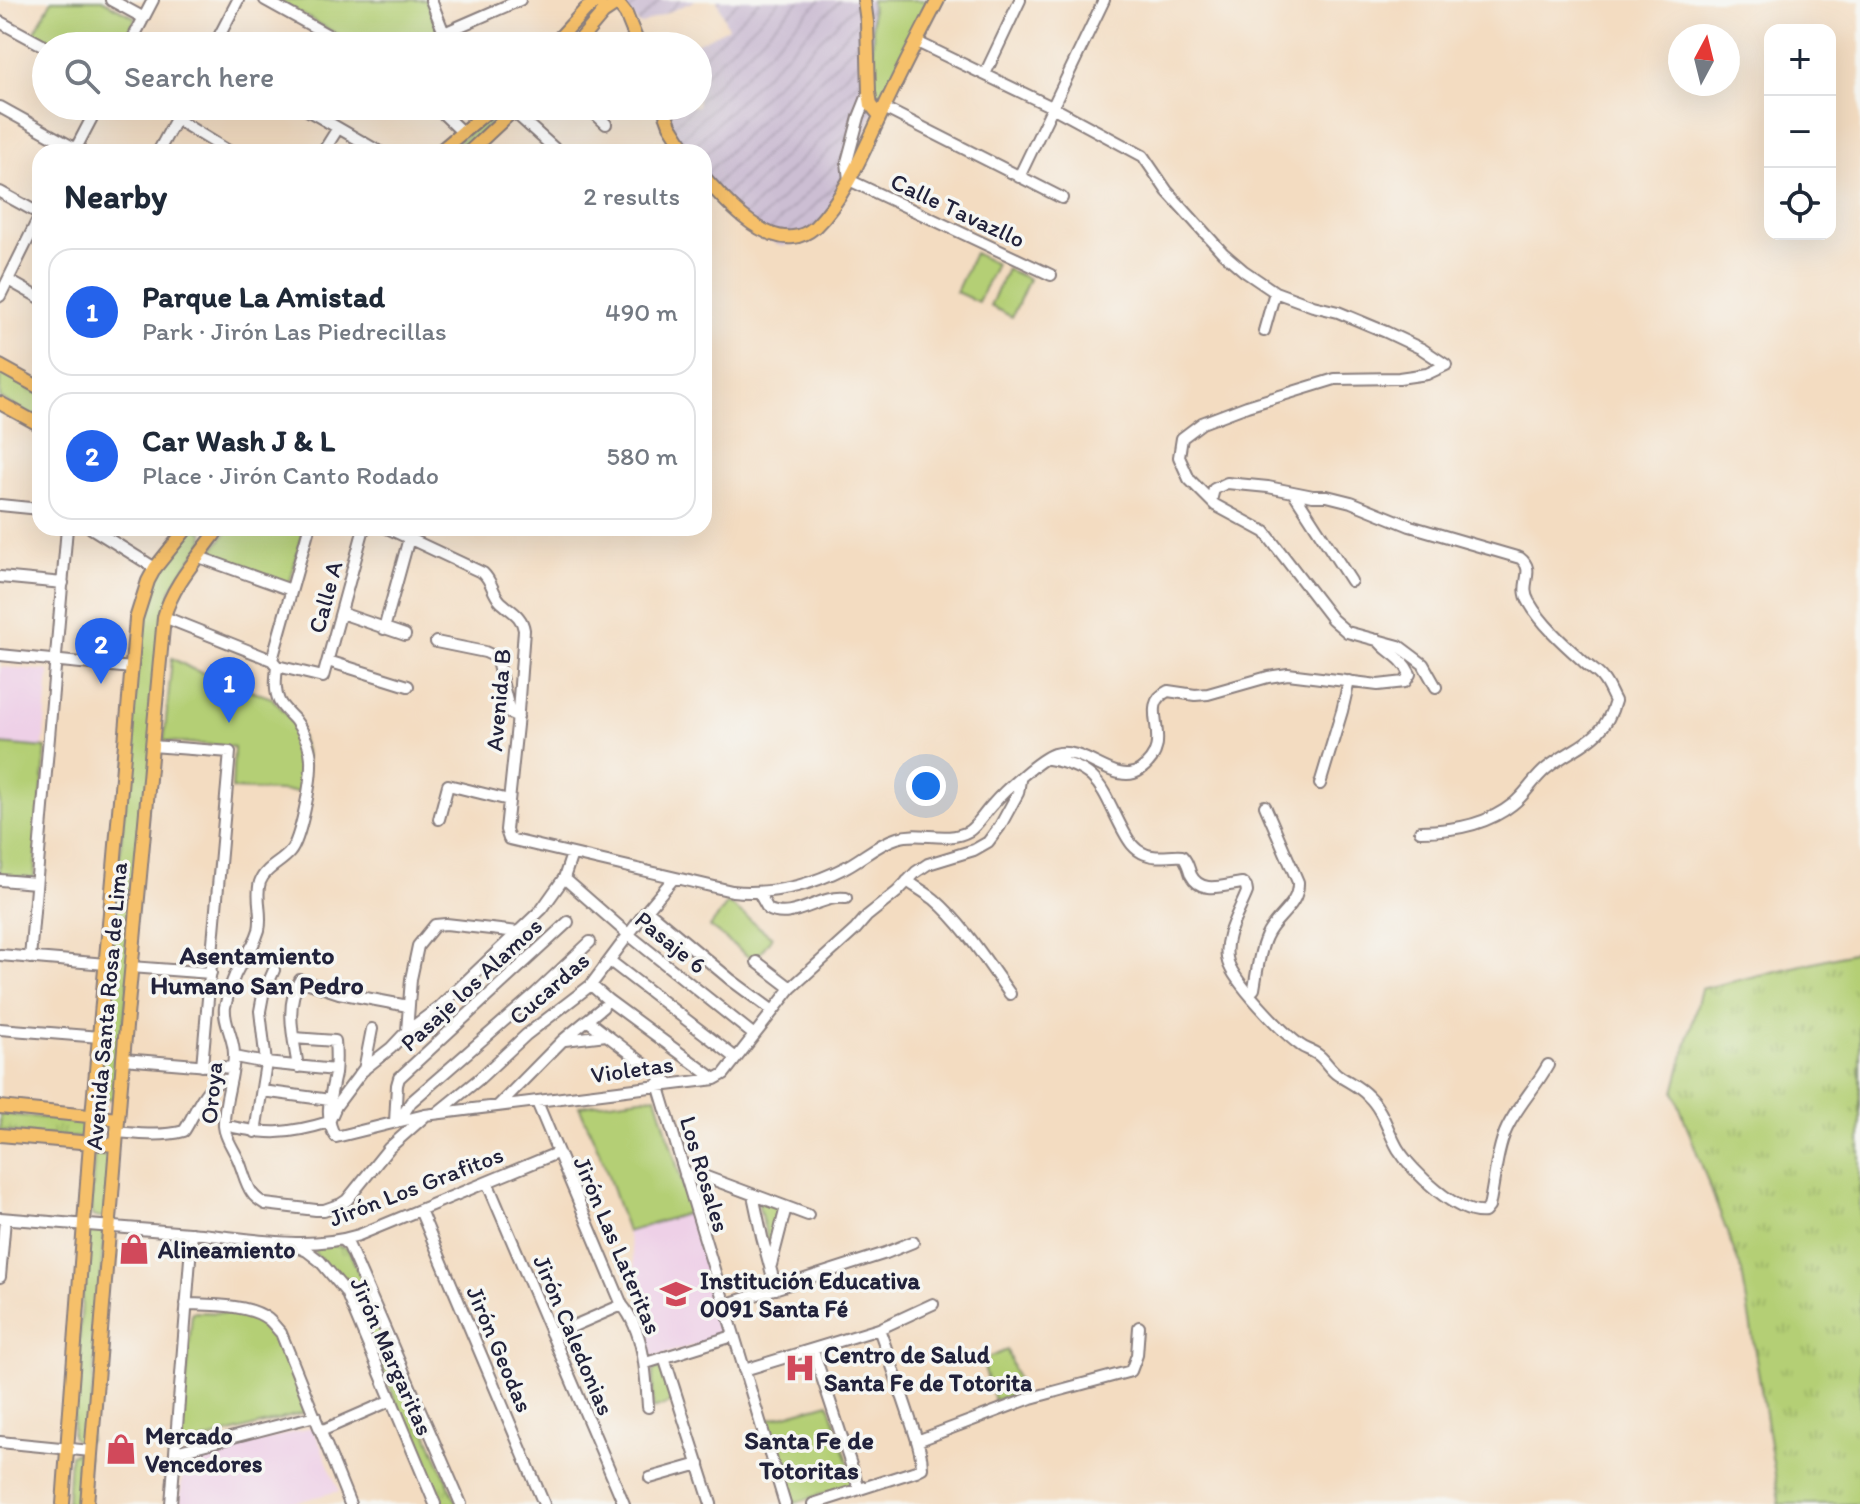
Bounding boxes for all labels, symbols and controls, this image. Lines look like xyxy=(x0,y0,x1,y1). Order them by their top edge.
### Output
north arrow xyxy=(1668,24,1740,96)
map controls xyxy=(1764,24,1836,240)
button: + xyxy=(1764,24,1836,96)
search box xyxy=(32,32,712,120)
icon: search xyxy=(60,54,104,98)
text: Search here xyxy=(124,58,274,95)
button: − xyxy=(1764,96,1836,168)
street label: Calle Tavazllo xyxy=(886,166,1030,254)
button: locate xyxy=(1764,168,1836,240)
text: Nearby xyxy=(64,176,167,217)
text: 2 results xyxy=(583,180,680,212)
text: Parque La Amistad xyxy=(142,278,385,315)
text: 1 xyxy=(86,296,98,328)
text: 490 m xyxy=(605,296,678,328)
text: Park · Jirón Las Piedrecillas xyxy=(142,315,447,347)
text: Car Wash J & L xyxy=(142,422,335,459)
text: 2 xyxy=(85,440,99,472)
text: 580 m xyxy=(606,440,678,472)
text: Place · Jirón Canto Rodado xyxy=(142,459,439,491)
street label: Calle A xyxy=(301,558,349,636)
pin: 2 xyxy=(75,618,127,684)
street label: Avenida B xyxy=(479,647,517,753)
pin: 1 xyxy=(203,657,255,723)
your location xyxy=(906,766,946,806)
street label: Avenida Santa Rosa de Lima xyxy=(79,860,133,1151)
street label: Pasaje 6 xyxy=(629,904,713,980)
street label: Pasaje los Alamos xyxy=(394,911,548,1057)
district label: Asentamiento Humano San Pedro xyxy=(150,939,364,1001)
street label: Cucardas xyxy=(503,945,595,1031)
street label: Violetas xyxy=(589,1049,675,1089)
street label: Oroya xyxy=(194,1061,228,1125)
street label: Los Rosales xyxy=(674,1113,736,1235)
street label: Jirón Los Grafitos xyxy=(325,1139,507,1233)
street label: Jirón Las Lateritas xyxy=(567,1152,669,1338)
shop icon: Alineamiento xyxy=(117,1232,151,1266)
place label: Alineamiento xyxy=(157,1235,295,1264)
street label: Jirón Caledonias xyxy=(527,1251,621,1419)
place label: Institución Educativa 0091 Santa Fé xyxy=(700,1266,920,1323)
street label: Jirón Margaritas xyxy=(344,1272,440,1440)
school or university icon: Institución Educativa 0091 Santa Fé xyxy=(659,1277,693,1311)
street label: Jirón Geodas xyxy=(460,1282,540,1416)
place label: Centro de Salud Santa Fe de Totorita xyxy=(824,1340,1032,1397)
hospital icon: Centro de Salud Santa Fe de Totorita xyxy=(783,1351,817,1385)
place label: Mercado Vencedores xyxy=(145,1421,263,1478)
district label: Santa Fe de Totoritas xyxy=(744,1424,874,1486)
shop icon: Mercado Vencedores xyxy=(104,1432,138,1466)

